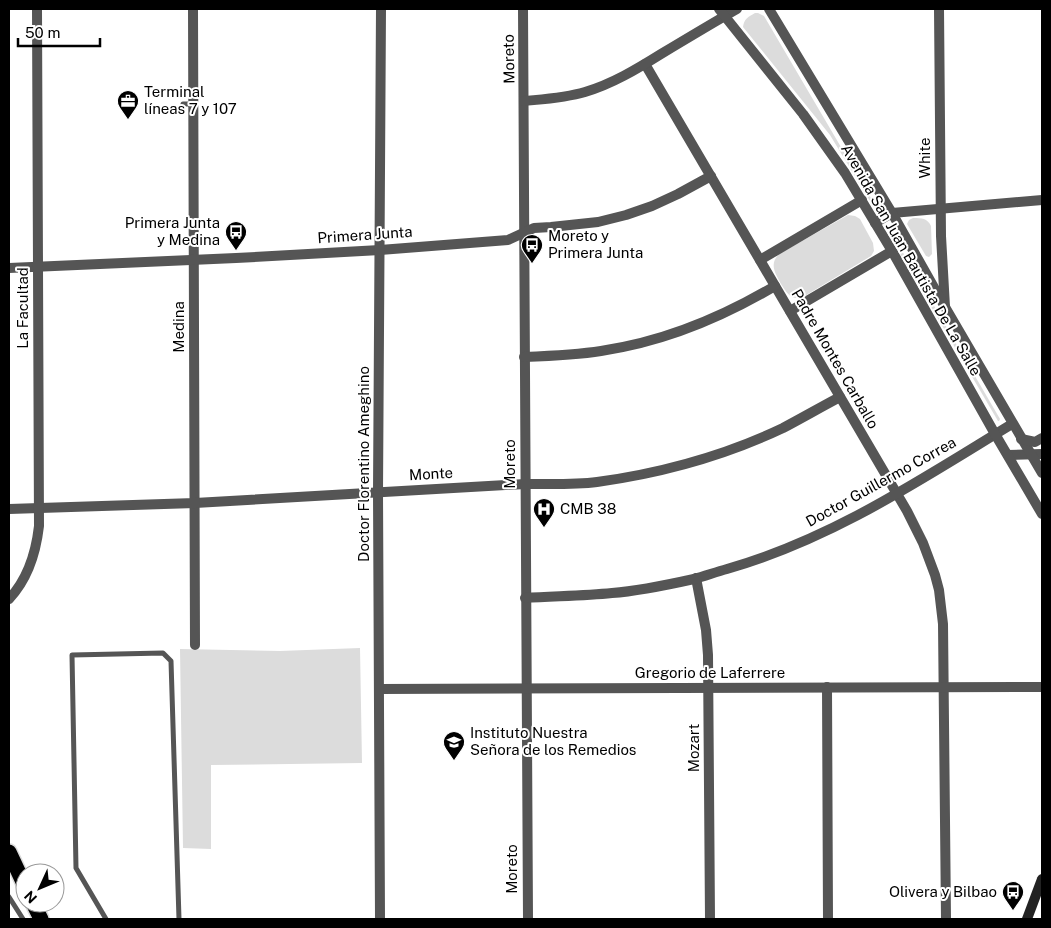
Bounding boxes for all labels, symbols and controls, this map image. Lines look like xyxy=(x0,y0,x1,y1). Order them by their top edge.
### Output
scale bar xyxy=(18,15,100,47)
text: 50 m xyxy=(25,24,60,41)
street label: Moreto xyxy=(500,34,517,84)
place label: Terminal líneas 7 y 107 xyxy=(144,83,237,117)
office icon: Terminal líneas 7 y 107 xyxy=(116,89,140,120)
street label: White xyxy=(916,138,933,178)
street label: Avenida San Juan Bautista De La Salle xyxy=(838,141,985,379)
place label: Primera Junta y Medina xyxy=(125,214,220,248)
bus stop icon: Primera Junta y Medina xyxy=(224,220,248,251)
street label: Primera Junta xyxy=(317,223,413,246)
place label: Moreto y Primera Junta xyxy=(548,227,643,261)
bus stop icon: Moreto y Primera Junta xyxy=(520,233,544,264)
street label: La Facultad xyxy=(14,267,31,349)
street label: Padre Montes Carballo xyxy=(788,286,882,432)
street label: Medina xyxy=(170,301,187,353)
street label: Doctor Florentino Ameghino xyxy=(355,366,372,562)
street label: Doctor Guillermo Correa xyxy=(803,433,959,530)
street label: Moreto xyxy=(501,439,518,489)
street label: Monte xyxy=(408,464,453,483)
hospital icon: CMB 38 xyxy=(532,497,556,528)
place label: CMB 38 xyxy=(560,500,616,517)
street label: Gregorio de Laferrere xyxy=(635,664,785,681)
place label: Instituto Nuestra Señora de los Remedios xyxy=(470,724,636,758)
street label: Mozart xyxy=(685,724,702,772)
school or university icon: Instituto Nuestra Señora de los Remedios xyxy=(442,730,466,761)
street label: Moreto xyxy=(503,844,520,894)
north arrow xyxy=(15,863,65,913)
bus stop icon: Olivera y Bilbao xyxy=(1001,880,1025,911)
place label: Olivera y Bilbao xyxy=(889,883,997,900)
text: N xyxy=(21,888,40,907)

